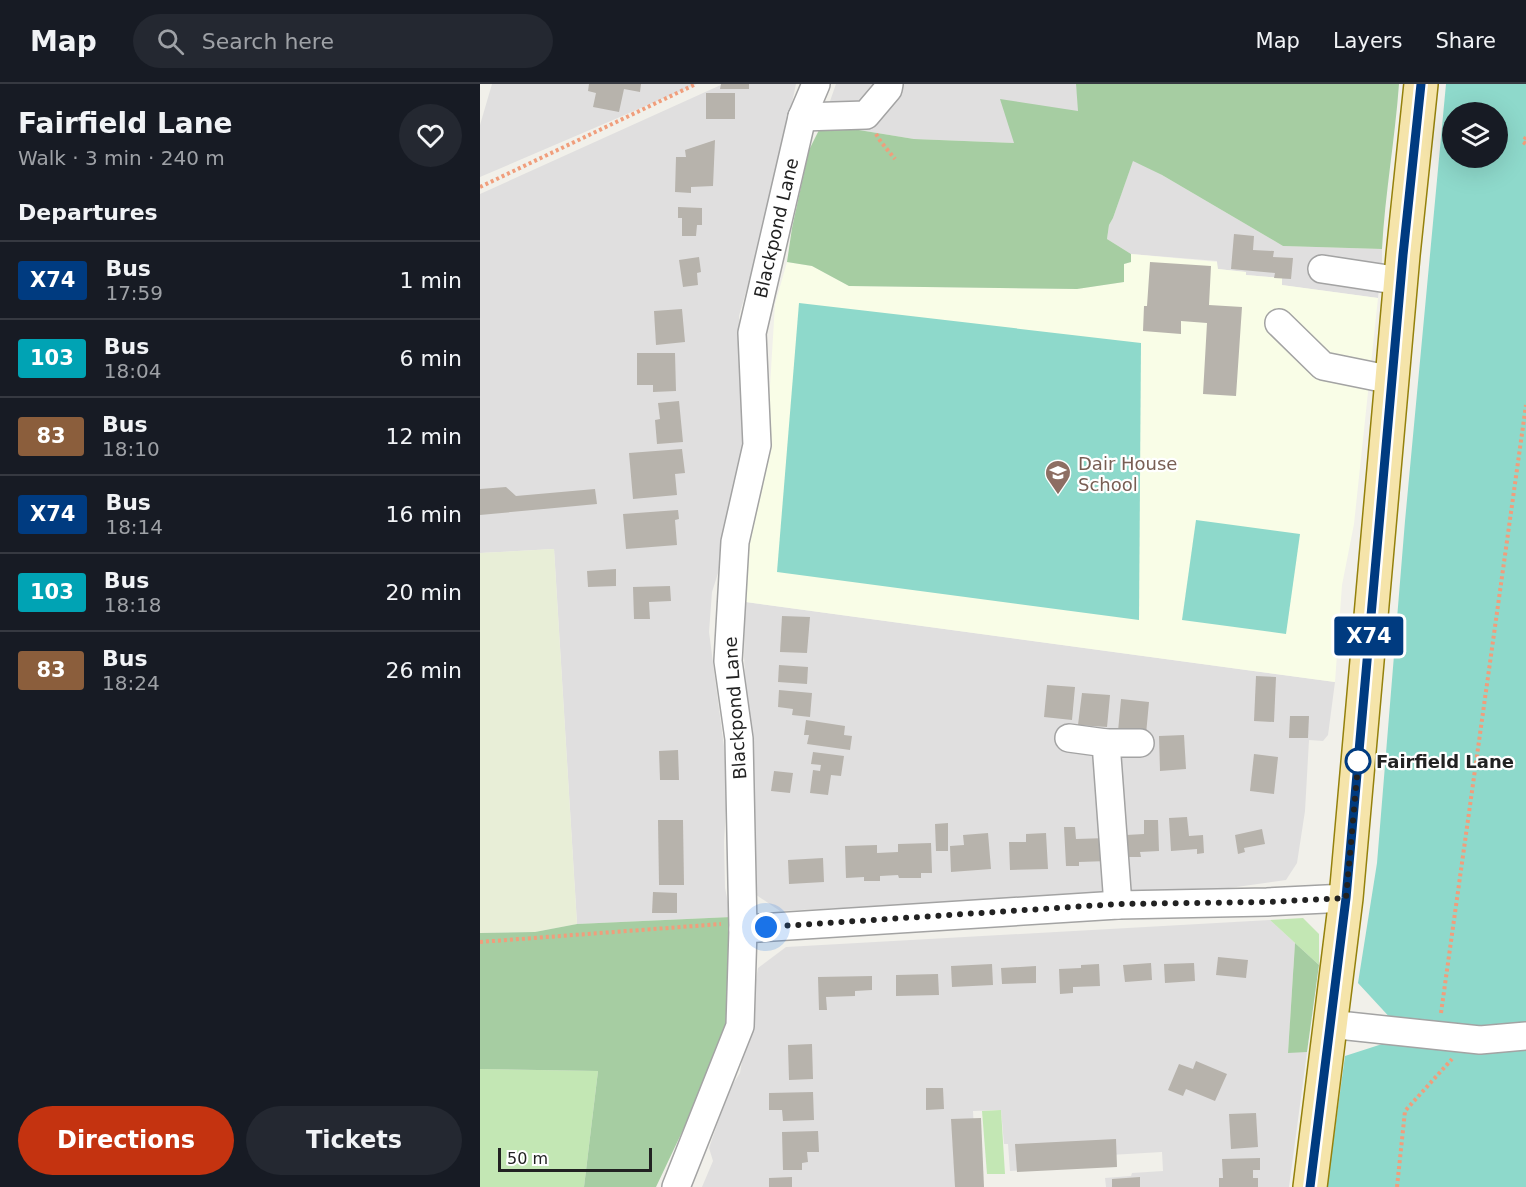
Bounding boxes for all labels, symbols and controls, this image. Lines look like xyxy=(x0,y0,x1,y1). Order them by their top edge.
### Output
search box xyxy=(133,14,553,68)
text: Map xyxy=(30,25,97,58)
icon: search xyxy=(154,25,187,58)
text: Search here xyxy=(202,29,334,54)
text: Map xyxy=(1256,29,1300,53)
text: Layers xyxy=(1333,29,1402,53)
text: Share xyxy=(1435,29,1496,53)
map controls xyxy=(1442,102,1508,168)
button: layers xyxy=(1442,102,1508,168)
button: heart xyxy=(399,104,462,167)
text: Fairfield Lane xyxy=(18,107,233,140)
text: Walk · 3 min · 240 m xyxy=(18,146,225,170)
street label: Blackpond Lane xyxy=(750,156,802,300)
text: Departures xyxy=(18,200,158,225)
text: Bus xyxy=(105,256,151,281)
text: X74 xyxy=(30,268,75,292)
text: 1 min xyxy=(400,268,462,293)
text: 17:59 xyxy=(105,281,163,305)
text: Bus xyxy=(104,334,149,359)
text: 103 xyxy=(30,346,74,370)
text: 6 min xyxy=(400,346,462,371)
text: 18:04 xyxy=(104,359,161,383)
text: Bus xyxy=(102,412,148,437)
text: 83 xyxy=(36,424,66,448)
text: 12 min xyxy=(386,424,462,449)
text: 18:10 xyxy=(102,437,160,461)
place label: Dair House School xyxy=(1078,453,1177,495)
school or university icon: Dair House School xyxy=(1043,458,1073,496)
text: Bus xyxy=(105,490,151,515)
text: X74 xyxy=(30,502,75,526)
text: 16 min xyxy=(386,502,462,527)
text: 18:14 xyxy=(105,515,163,539)
text: Bus xyxy=(104,568,149,593)
text: 103 xyxy=(30,580,74,604)
text: 20 min xyxy=(386,580,462,605)
text: 18:18 xyxy=(104,593,161,617)
line badge: X74 xyxy=(1334,616,1404,656)
text: X74 xyxy=(1346,624,1392,648)
street label: Blackpond Lane xyxy=(720,636,750,780)
text: Bus xyxy=(102,646,148,671)
text: 83 xyxy=(36,658,66,682)
text: 26 min xyxy=(386,658,462,683)
text: 18:24 xyxy=(102,671,160,695)
marker: Fairfield Lane xyxy=(1345,748,1371,774)
place label: Fairfield Lane xyxy=(1376,751,1514,772)
your location xyxy=(751,912,781,942)
button: Directions xyxy=(18,1106,234,1175)
button: Tickets xyxy=(246,1106,462,1175)
scale bar xyxy=(498,1145,652,1172)
text: 50 m xyxy=(507,1149,548,1168)

